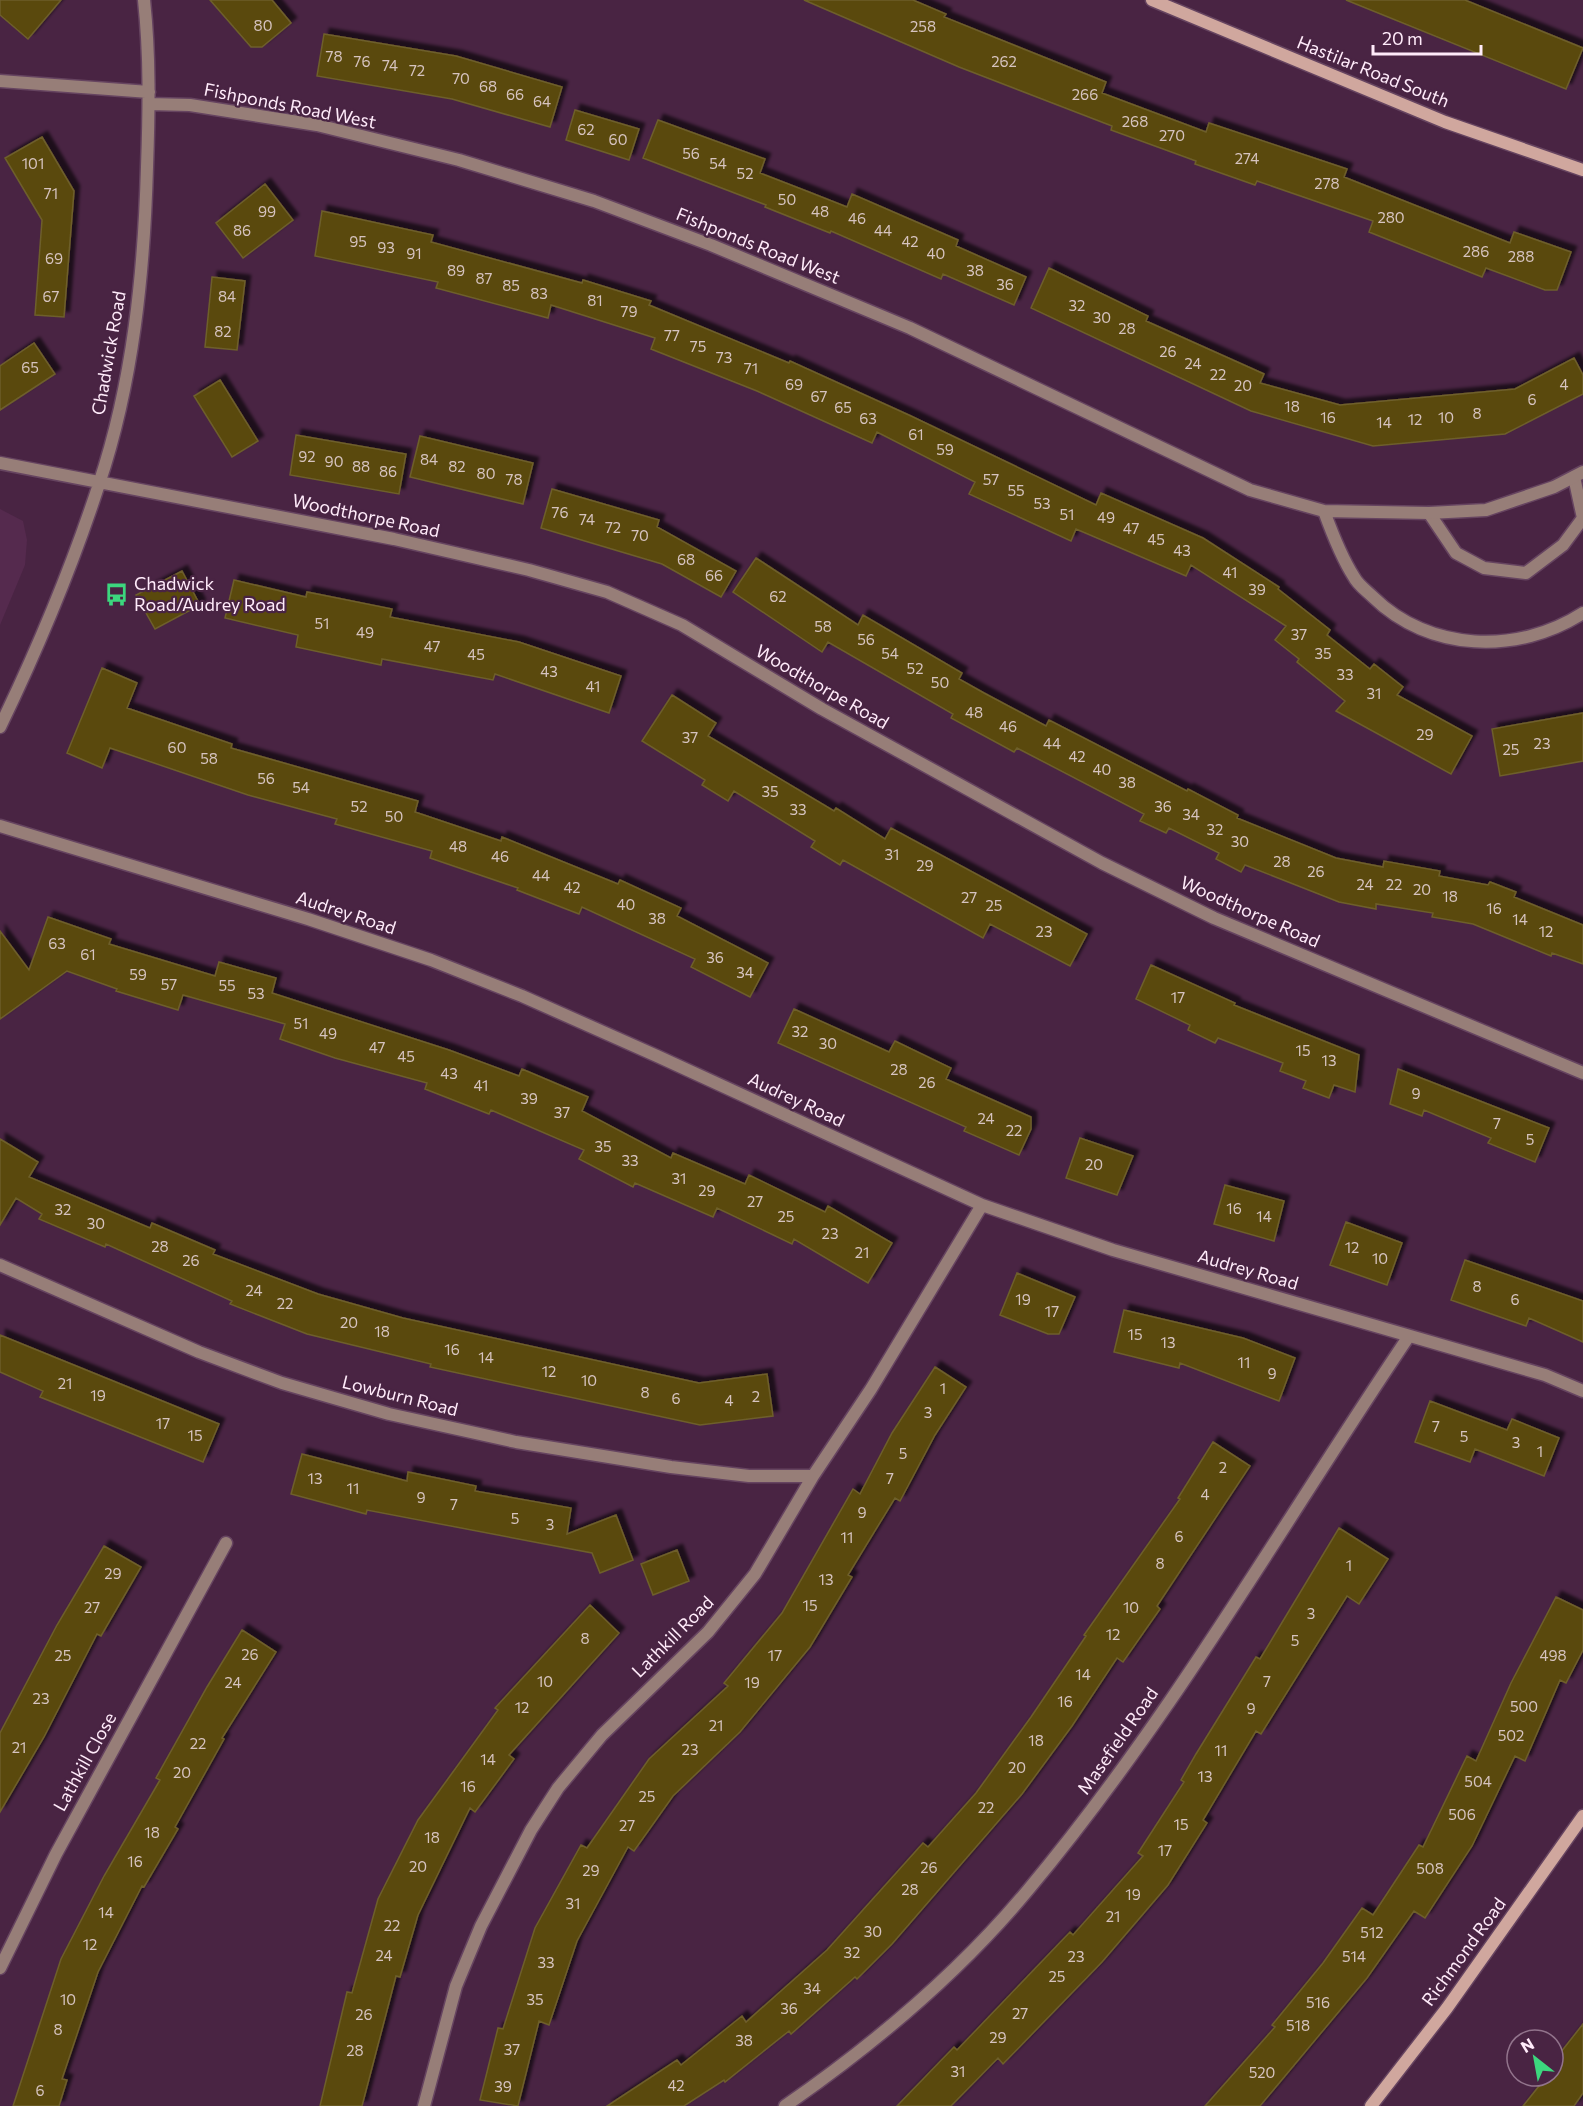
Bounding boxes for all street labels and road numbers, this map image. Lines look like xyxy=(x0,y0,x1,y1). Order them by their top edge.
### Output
street label: Hastilar Road South xyxy=(1294,30,1453,112)
street label: Fishponds Road West xyxy=(202,78,378,132)
street label: Fishponds Road West xyxy=(673,202,844,288)
street label: Chadwick Road xyxy=(86,289,130,417)
street label: Woodthorpe Road xyxy=(290,489,442,541)
street label: Woodthorpe Road xyxy=(752,639,893,733)
street label: Woodthorpe Road xyxy=(1177,870,1324,952)
street label: Audrey Road xyxy=(294,886,399,939)
street label: Audrey Road xyxy=(745,1067,848,1131)
street label: Audrey Road xyxy=(1195,1244,1301,1294)
street label: Lowburn Road xyxy=(340,1370,461,1420)
street label: Lathkill Road xyxy=(627,1591,718,1682)
street label: Masefield Road xyxy=(1072,1683,1162,1798)
street label: Lathkill Close xyxy=(48,1708,120,1815)
street label: Richmond Road xyxy=(1417,1893,1510,2010)

